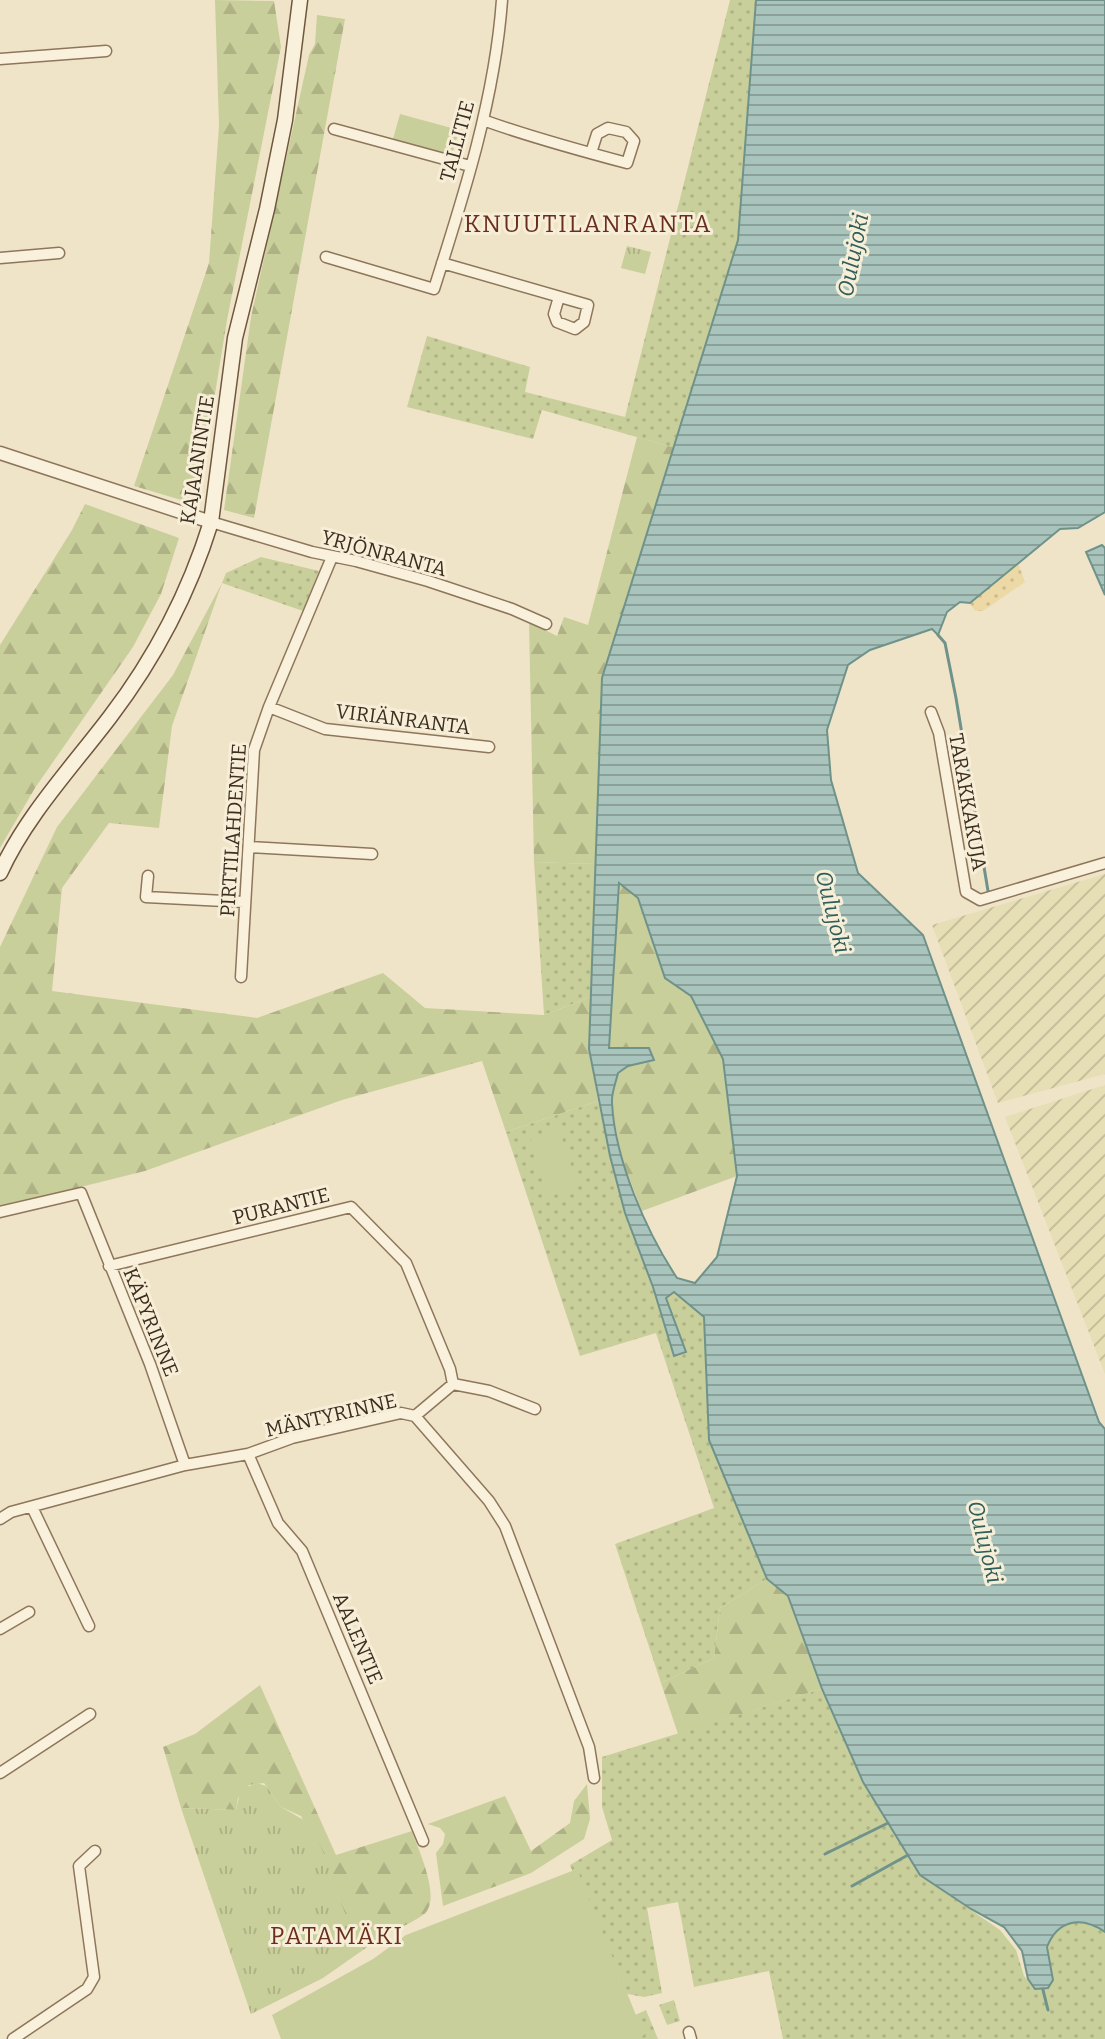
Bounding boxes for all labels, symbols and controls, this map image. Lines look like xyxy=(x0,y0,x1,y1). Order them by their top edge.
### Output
street label: TALLITIE xyxy=(435,98,479,184)
district label: KNUUTILANRANTA xyxy=(464,210,712,238)
water label: Oulujoki xyxy=(832,211,874,299)
street label: KAJAANINTIE xyxy=(175,394,219,526)
street label: YRJÖNRANTA xyxy=(319,525,450,581)
street label: VIRIÄNRANTA xyxy=(334,699,473,739)
street label: TARAKKAKUJA xyxy=(944,732,992,873)
street label: PIRTTILAHDENTIE xyxy=(215,742,251,918)
water label: Oulujoki xyxy=(810,868,856,956)
street label: PURANTIE xyxy=(230,1182,332,1230)
street label: KÄPYRINNE xyxy=(118,1264,184,1380)
street label: MÄNTYRINNE xyxy=(263,1388,399,1442)
water label: Oulujoki xyxy=(962,1498,1008,1586)
street label: AALENTIE xyxy=(328,1588,388,1688)
district label: PATAMÄKI xyxy=(270,1922,404,1950)

